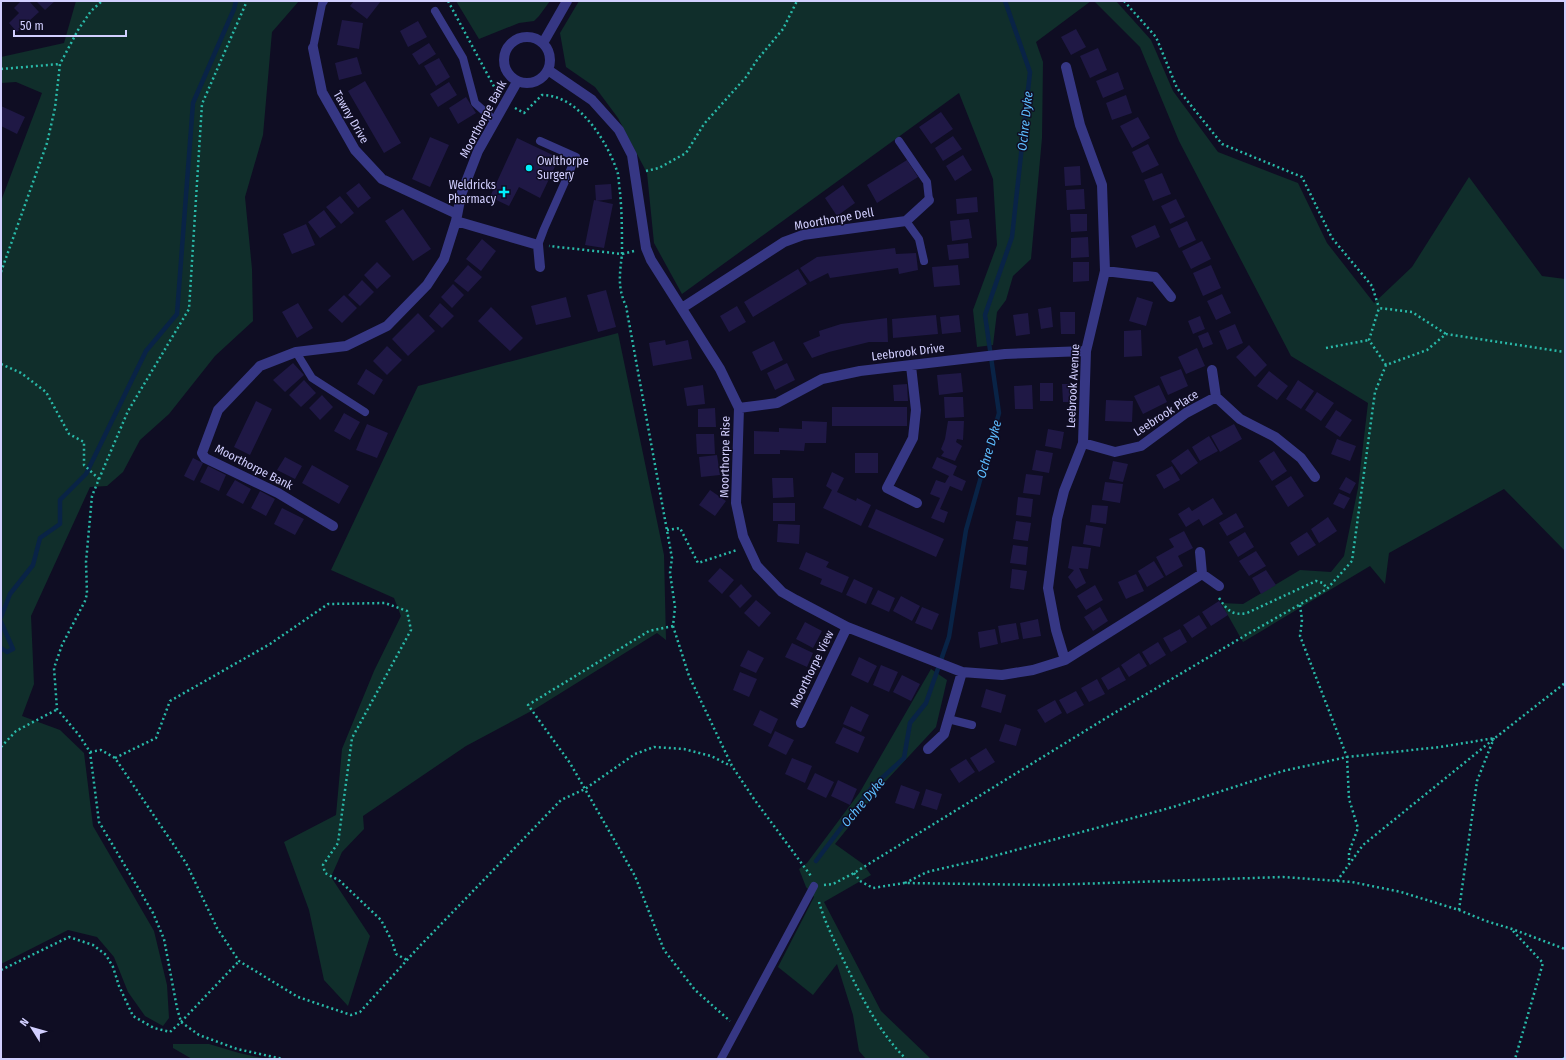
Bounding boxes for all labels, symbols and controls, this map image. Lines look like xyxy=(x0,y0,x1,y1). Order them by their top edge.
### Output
scale bar xyxy=(14,12,126,38)
text: 50 m xyxy=(20,19,44,33)
street label: Moorthorpe Bank xyxy=(457,78,509,160)
street label: Tawny Drive xyxy=(330,88,372,146)
water label: Ochre Dyke xyxy=(1014,91,1036,151)
place label: Owlthorpe Surgery xyxy=(537,154,589,182)
marker: Owlthorpe Surgery xyxy=(524,163,534,173)
place label: Weldricks Pharmacy xyxy=(448,178,497,206)
marker: Weldricks Pharmacy xyxy=(499,187,509,197)
street label: Moorthorpe Dell xyxy=(793,205,875,233)
street label: Leebrook Drive xyxy=(871,341,945,363)
street label: Leebrook Avenue xyxy=(1064,344,1082,428)
street label: Leebrook Place xyxy=(1131,387,1201,439)
street label: Moorthorpe Rise xyxy=(717,416,733,498)
water label: Ochre Dyke xyxy=(974,418,1004,480)
street label: Moorthorpe Bank xyxy=(213,441,296,493)
street label: Moorthorpe View xyxy=(787,628,837,710)
water label: Ochre Dyke xyxy=(838,774,888,830)
north arrow xyxy=(12,1008,52,1048)
text: N xyxy=(17,1016,32,1029)

